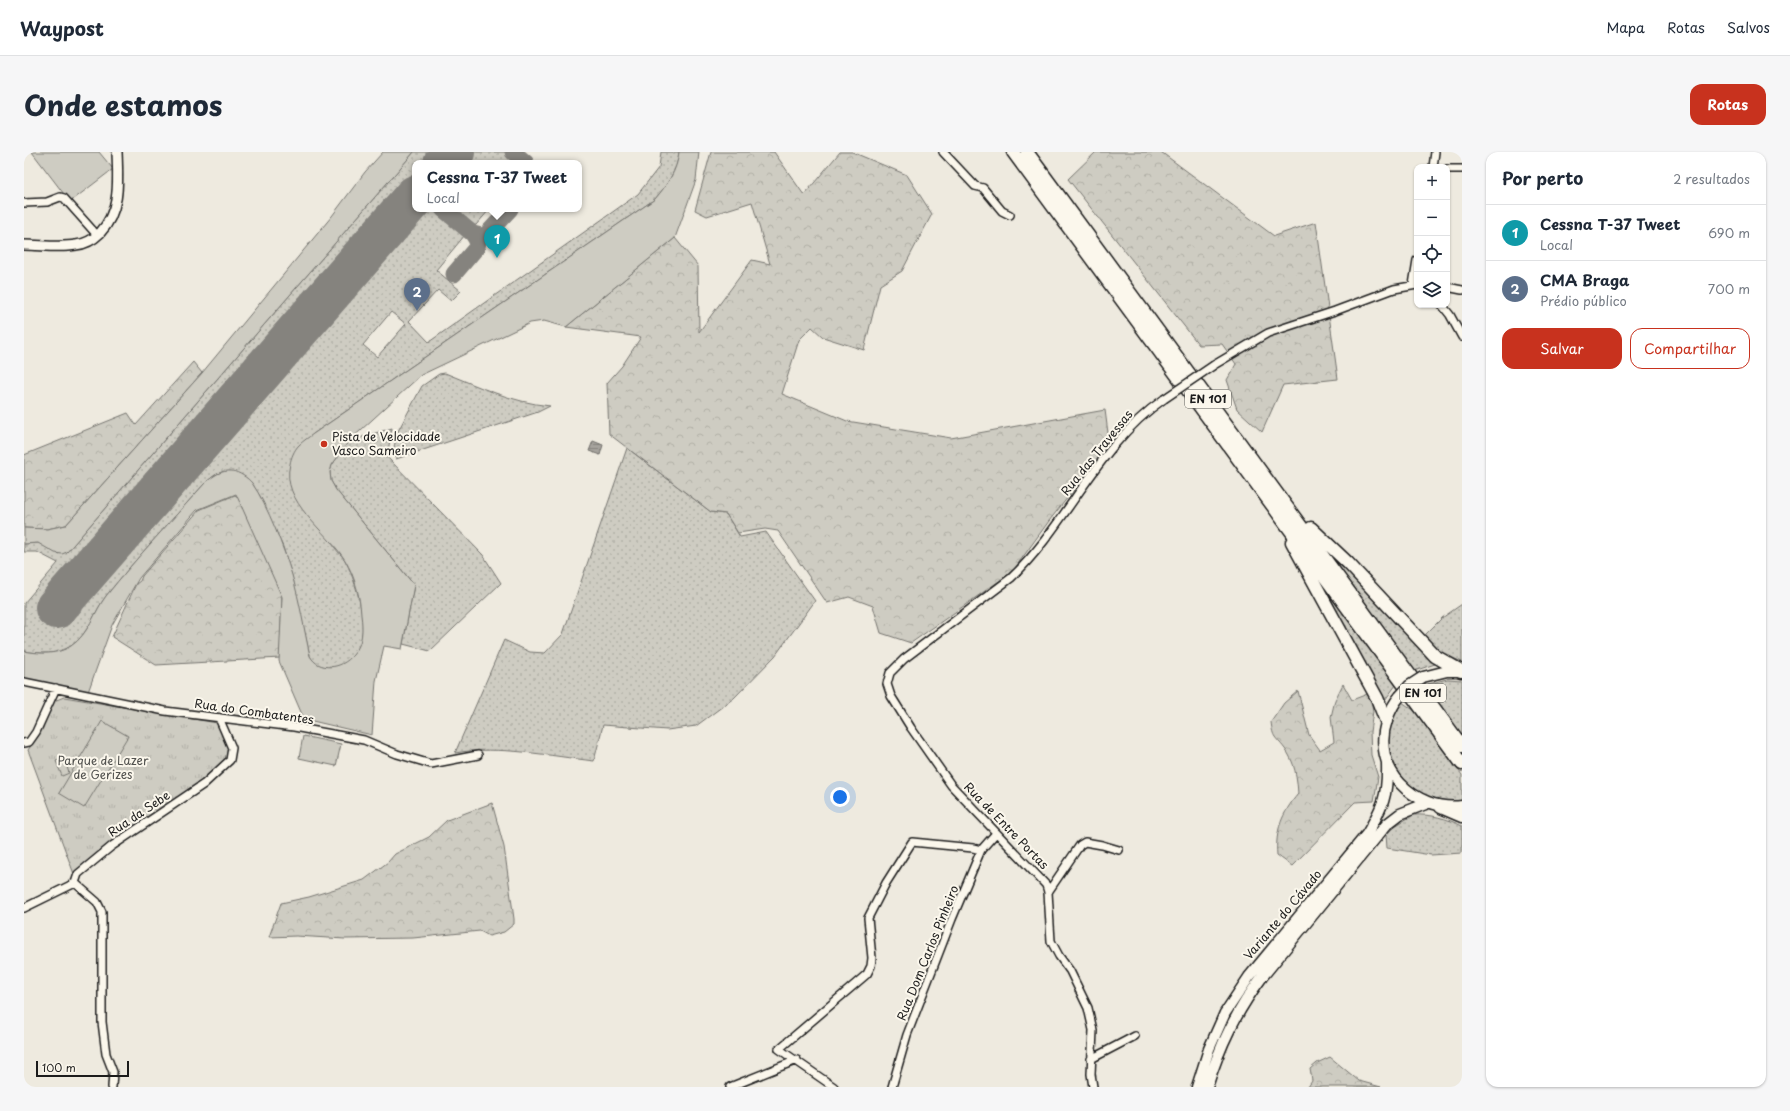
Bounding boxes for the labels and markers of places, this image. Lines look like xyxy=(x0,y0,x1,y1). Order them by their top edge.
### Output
pin: 1 xyxy=(484,225,510,258)
pin: 2 xyxy=(404,278,430,311)
place label: Pista de Velocidade Vasco Sameiro xyxy=(332,427,440,459)
marker: Pista de Velocidade Vasco Sameiro xyxy=(319,439,329,449)

